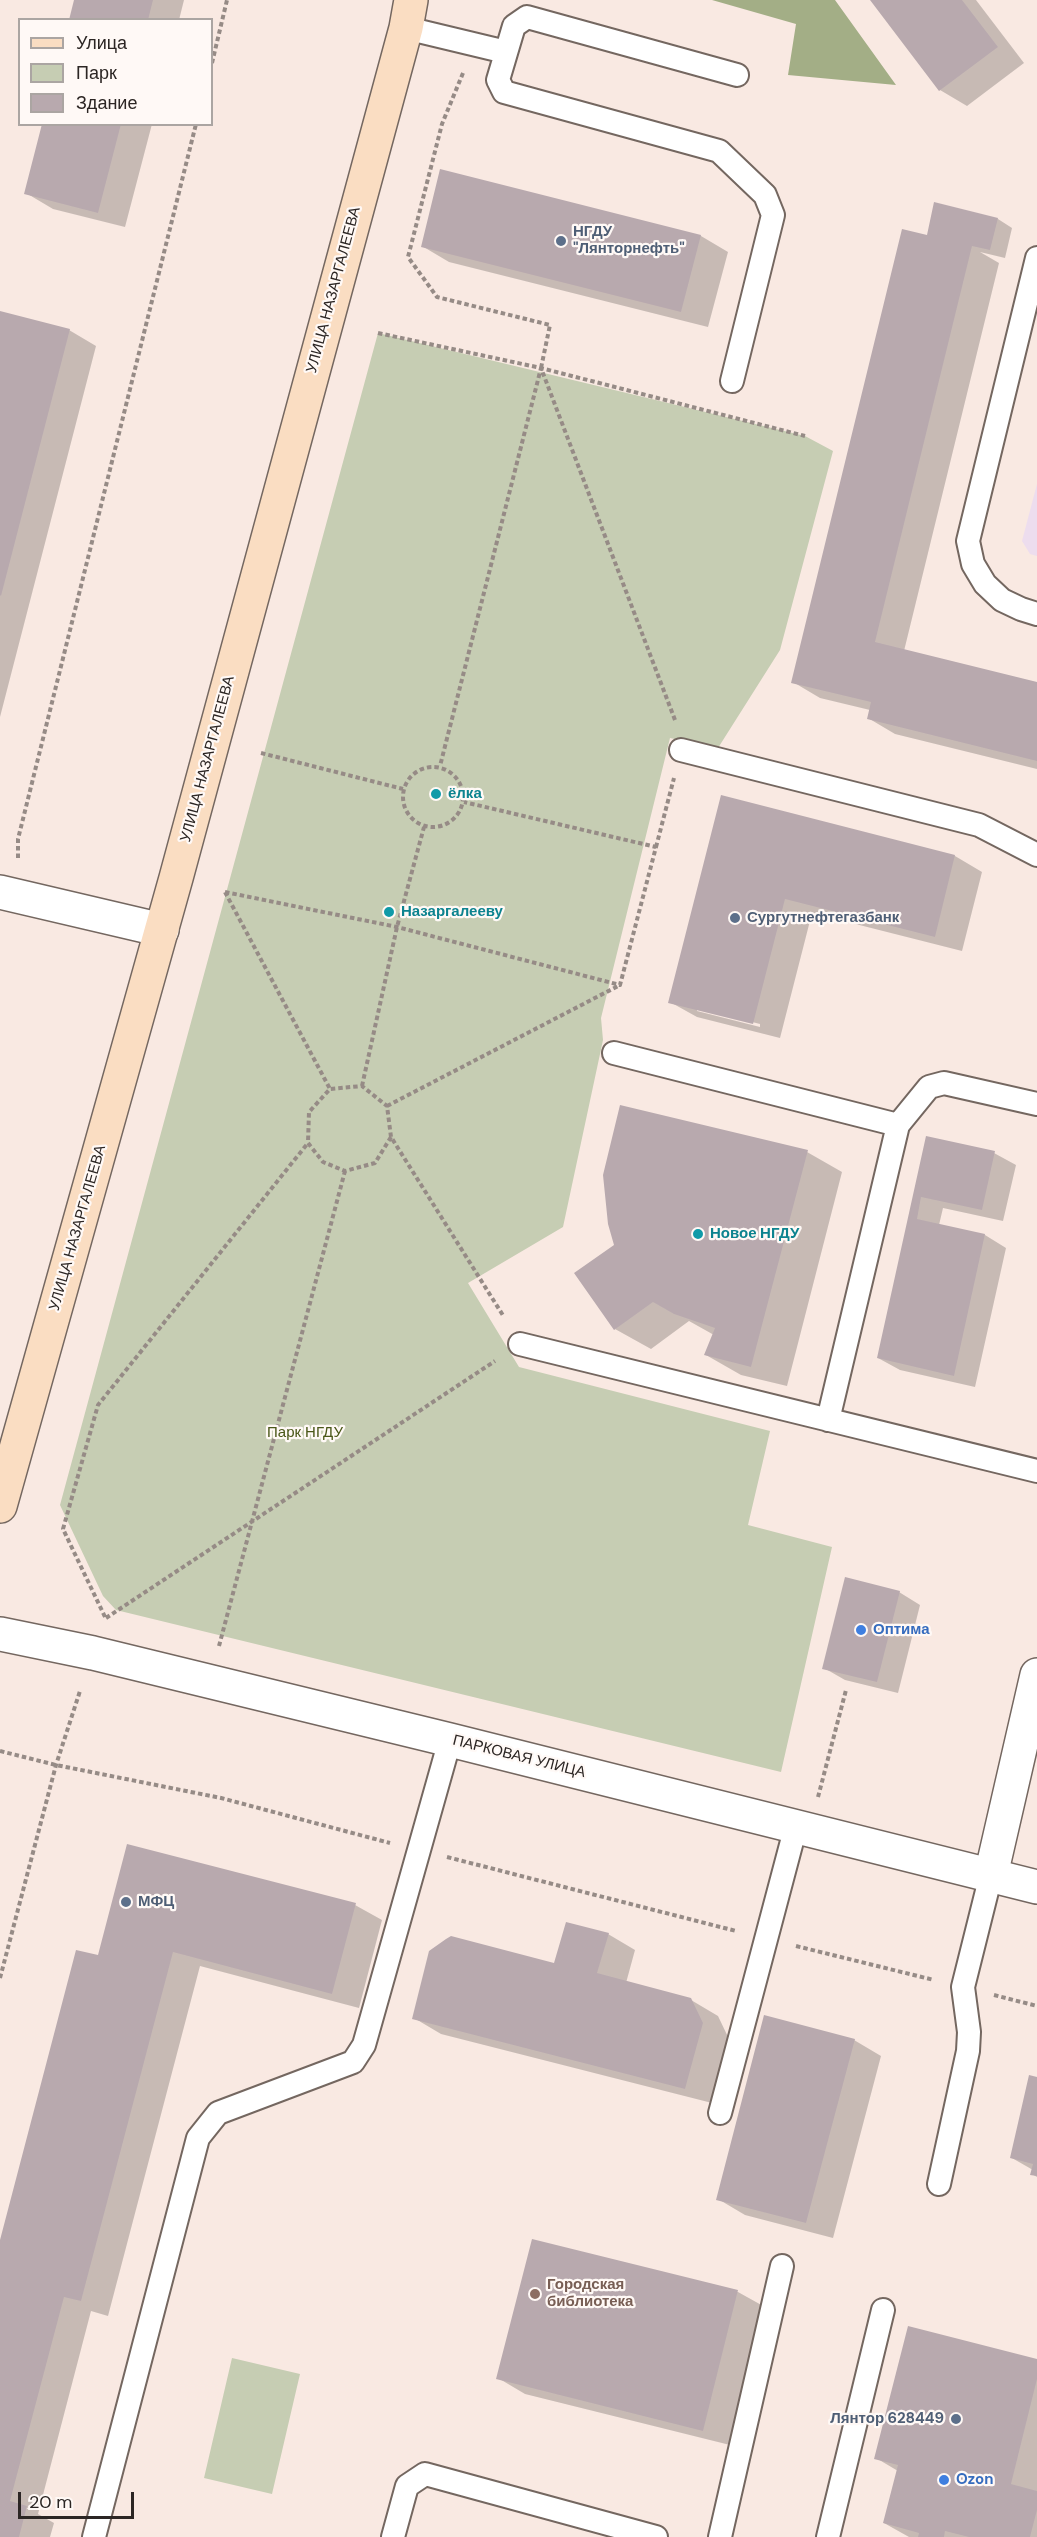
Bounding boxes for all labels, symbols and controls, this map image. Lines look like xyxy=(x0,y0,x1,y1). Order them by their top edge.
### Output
legend xyxy=(18,18,213,126)
text: Улица xyxy=(76,31,127,55)
text: Парк xyxy=(76,61,117,85)
text: Здание xyxy=(76,91,137,115)
street label: УЛИЦА НАЗАРГАЛЕЕВА xyxy=(303,205,365,375)
place label: НГДУ "Лянторнефть" xyxy=(573,223,685,258)
marker: НГДУ "Лянторнефть" xyxy=(554,234,568,248)
street label: УЛИЦА НАЗАРГАЛЕЕВА xyxy=(177,674,239,844)
place label: ёлка xyxy=(448,785,482,803)
marker: ёлка xyxy=(429,787,443,801)
place label: Назаргалееву xyxy=(401,903,503,921)
marker: Назаргалееву xyxy=(382,905,396,919)
place label: Сургутнефтегазбанк xyxy=(747,909,899,927)
marker: Сургутнефтегазбанк xyxy=(728,911,742,925)
street label: УЛИЦА НАЗАРГАЛЕЕВА xyxy=(46,1143,110,1313)
place label: Новое НГДУ xyxy=(710,1225,799,1243)
marker: Новое НГДУ xyxy=(691,1227,705,1241)
park label: Парк НГДУ xyxy=(267,1424,343,1442)
place label: Оптима xyxy=(873,1621,930,1639)
marker: Оптима xyxy=(854,1623,868,1637)
street label: ПАРКОВАЯ УЛИЦА xyxy=(451,1732,587,1782)
place label: МФЦ xyxy=(138,1893,174,1911)
marker: МФЦ xyxy=(119,1895,133,1909)
place label: Городская библиотека xyxy=(547,2276,633,2311)
marker: Городская библиотека xyxy=(528,2287,542,2301)
place label: Лянтор 628449 xyxy=(830,2410,944,2428)
marker: Лянтор 628449 xyxy=(949,2412,963,2426)
place label: Ozon xyxy=(956,2471,994,2489)
marker: Ozon xyxy=(937,2473,951,2487)
scale bar xyxy=(21,2480,136,2518)
text: 20 m xyxy=(29,2490,72,2514)

